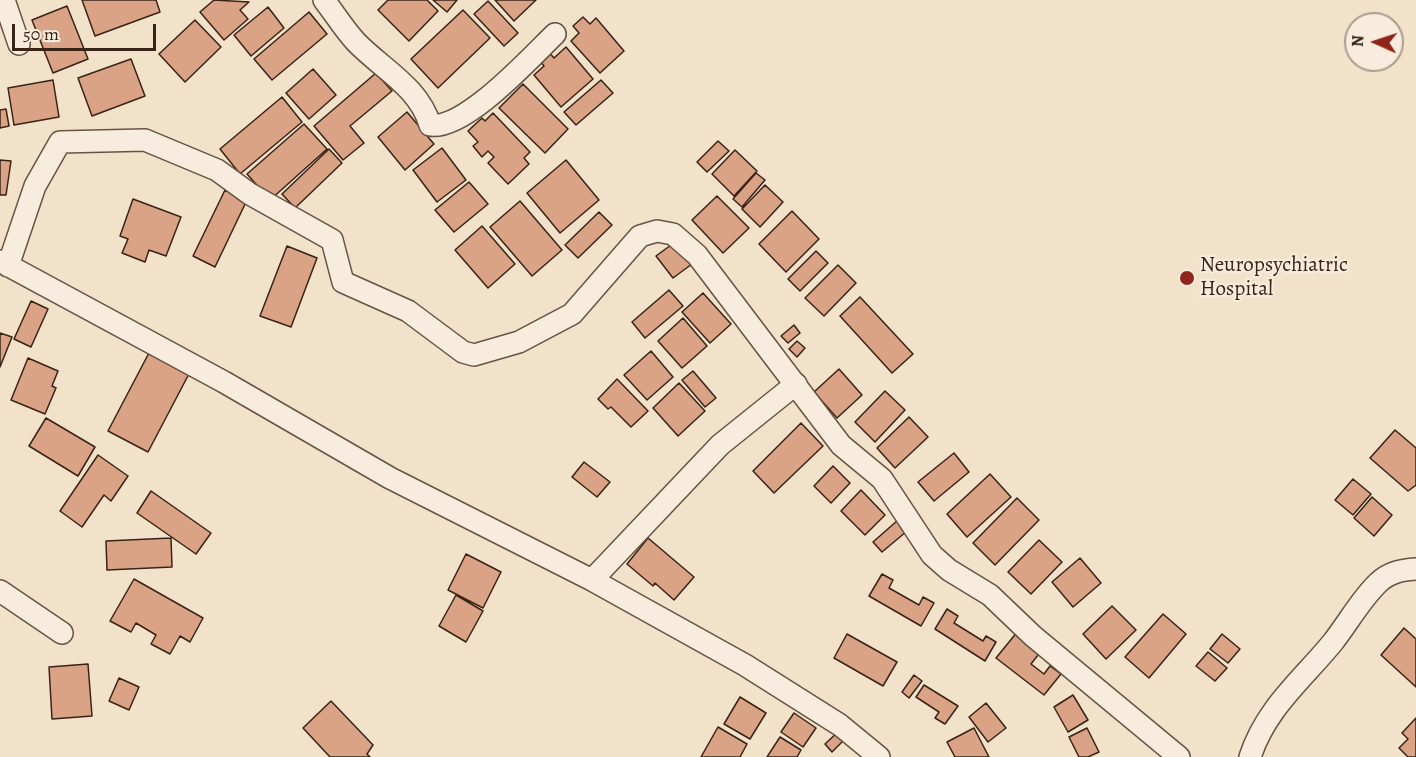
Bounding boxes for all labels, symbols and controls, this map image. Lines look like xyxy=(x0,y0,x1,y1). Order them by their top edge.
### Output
scale bar xyxy=(15,12,159,50)
north arrow xyxy=(1344,12,1404,72)
text: 50 m xyxy=(23,22,59,46)
text: N xyxy=(1347,35,1369,48)
place label: Neuropsychiatric Hospital xyxy=(1200,253,1348,303)
marker: Neuropsychiatric Hospital xyxy=(1178,269,1196,287)

